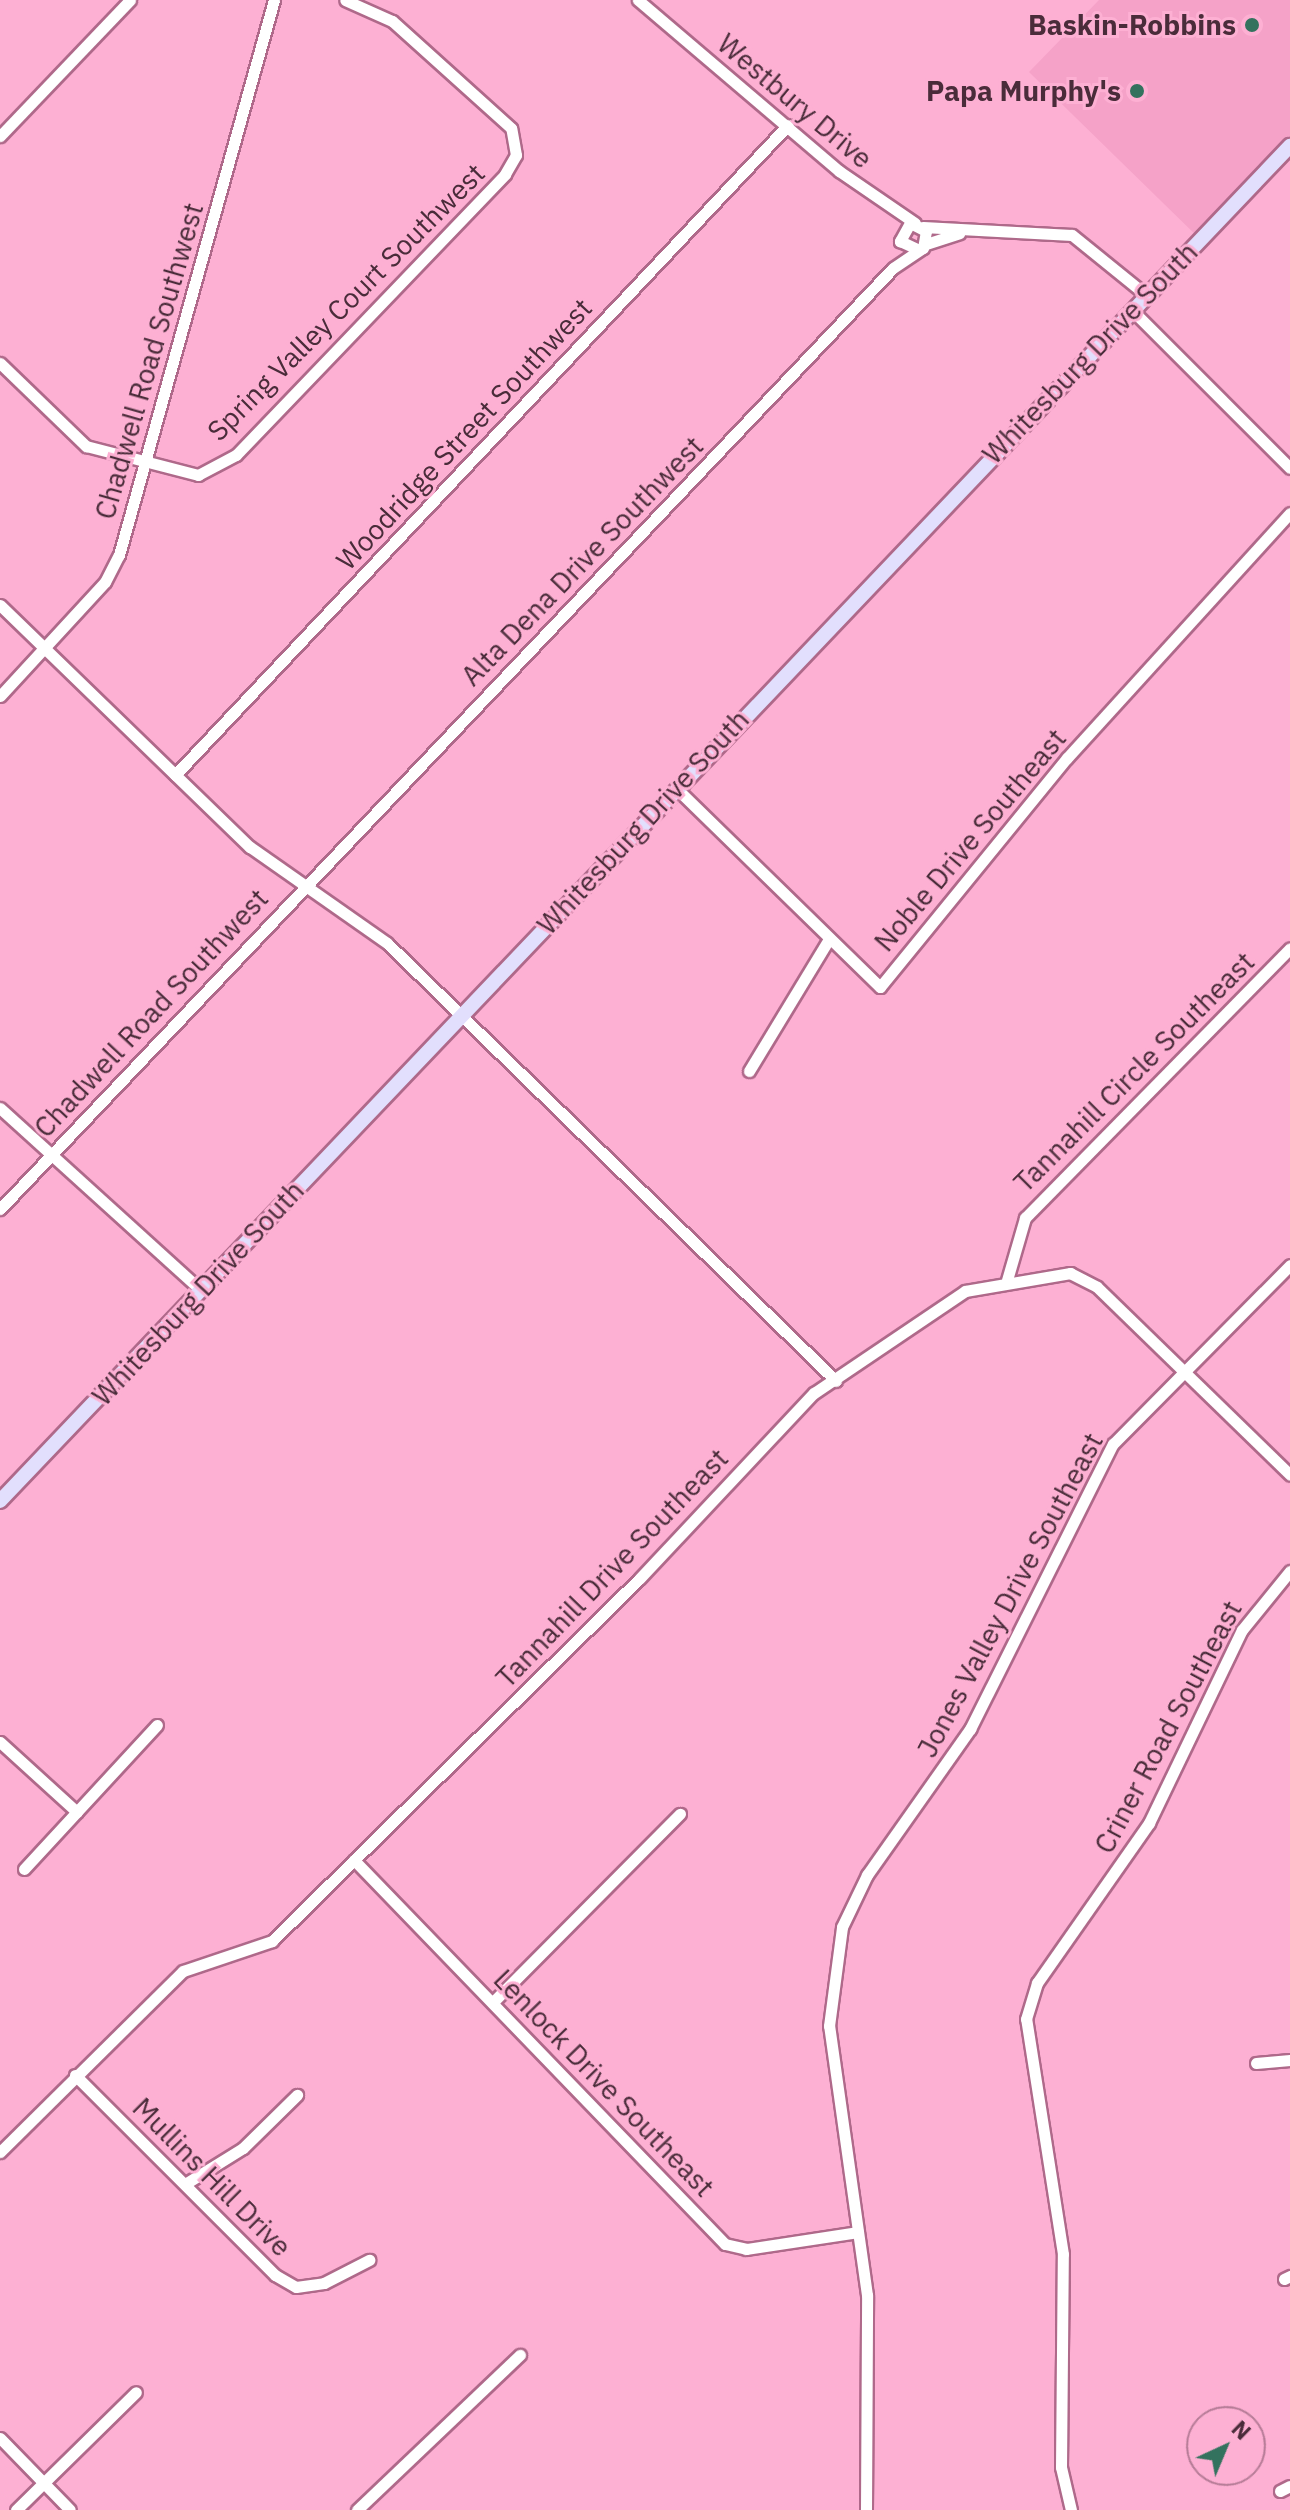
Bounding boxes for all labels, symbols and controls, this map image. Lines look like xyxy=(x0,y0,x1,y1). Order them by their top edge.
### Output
place label: Baskin-Robbins xyxy=(1028,8,1236,42)
marker: Baskin-Robbins xyxy=(1243,16,1261,34)
street label: Westbury Drive xyxy=(711,27,879,175)
place label: Papa Murphy's xyxy=(926,74,1121,108)
marker: Papa Murphy's xyxy=(1128,82,1146,100)
street label: Spring Valley Court Southwest xyxy=(200,156,492,448)
street label: Chadwell Road Southwest xyxy=(88,199,210,523)
street label: Whitesburg Drive South xyxy=(975,235,1205,471)
street label: Woodridge Street Southwest xyxy=(329,291,599,577)
street label: Alta Dena Drive Southwest xyxy=(454,429,710,693)
street label: Whitesburg Drive South xyxy=(530,703,756,941)
street label: Noble Drive Southeast xyxy=(867,722,1073,958)
street label: Chadwell Road Southwest xyxy=(27,882,275,1144)
street label: Tannahill Circle Southeast xyxy=(1007,945,1261,1199)
street label: Whitesburg Drive South xyxy=(85,1174,311,1412)
street label: Jones Valley Drive Southeast xyxy=(910,1427,1110,1763)
street label: Tannahill Drive Southeast xyxy=(489,1442,735,1694)
street label: Criner Road Southeast xyxy=(1087,1595,1249,1859)
street label: Lenlock Drive Southeast xyxy=(487,1963,721,2203)
street label: Mullins Hill Drive xyxy=(126,2091,298,2263)
north arrow xyxy=(1186,2406,1266,2486)
text: N xyxy=(1226,2414,1257,2446)

